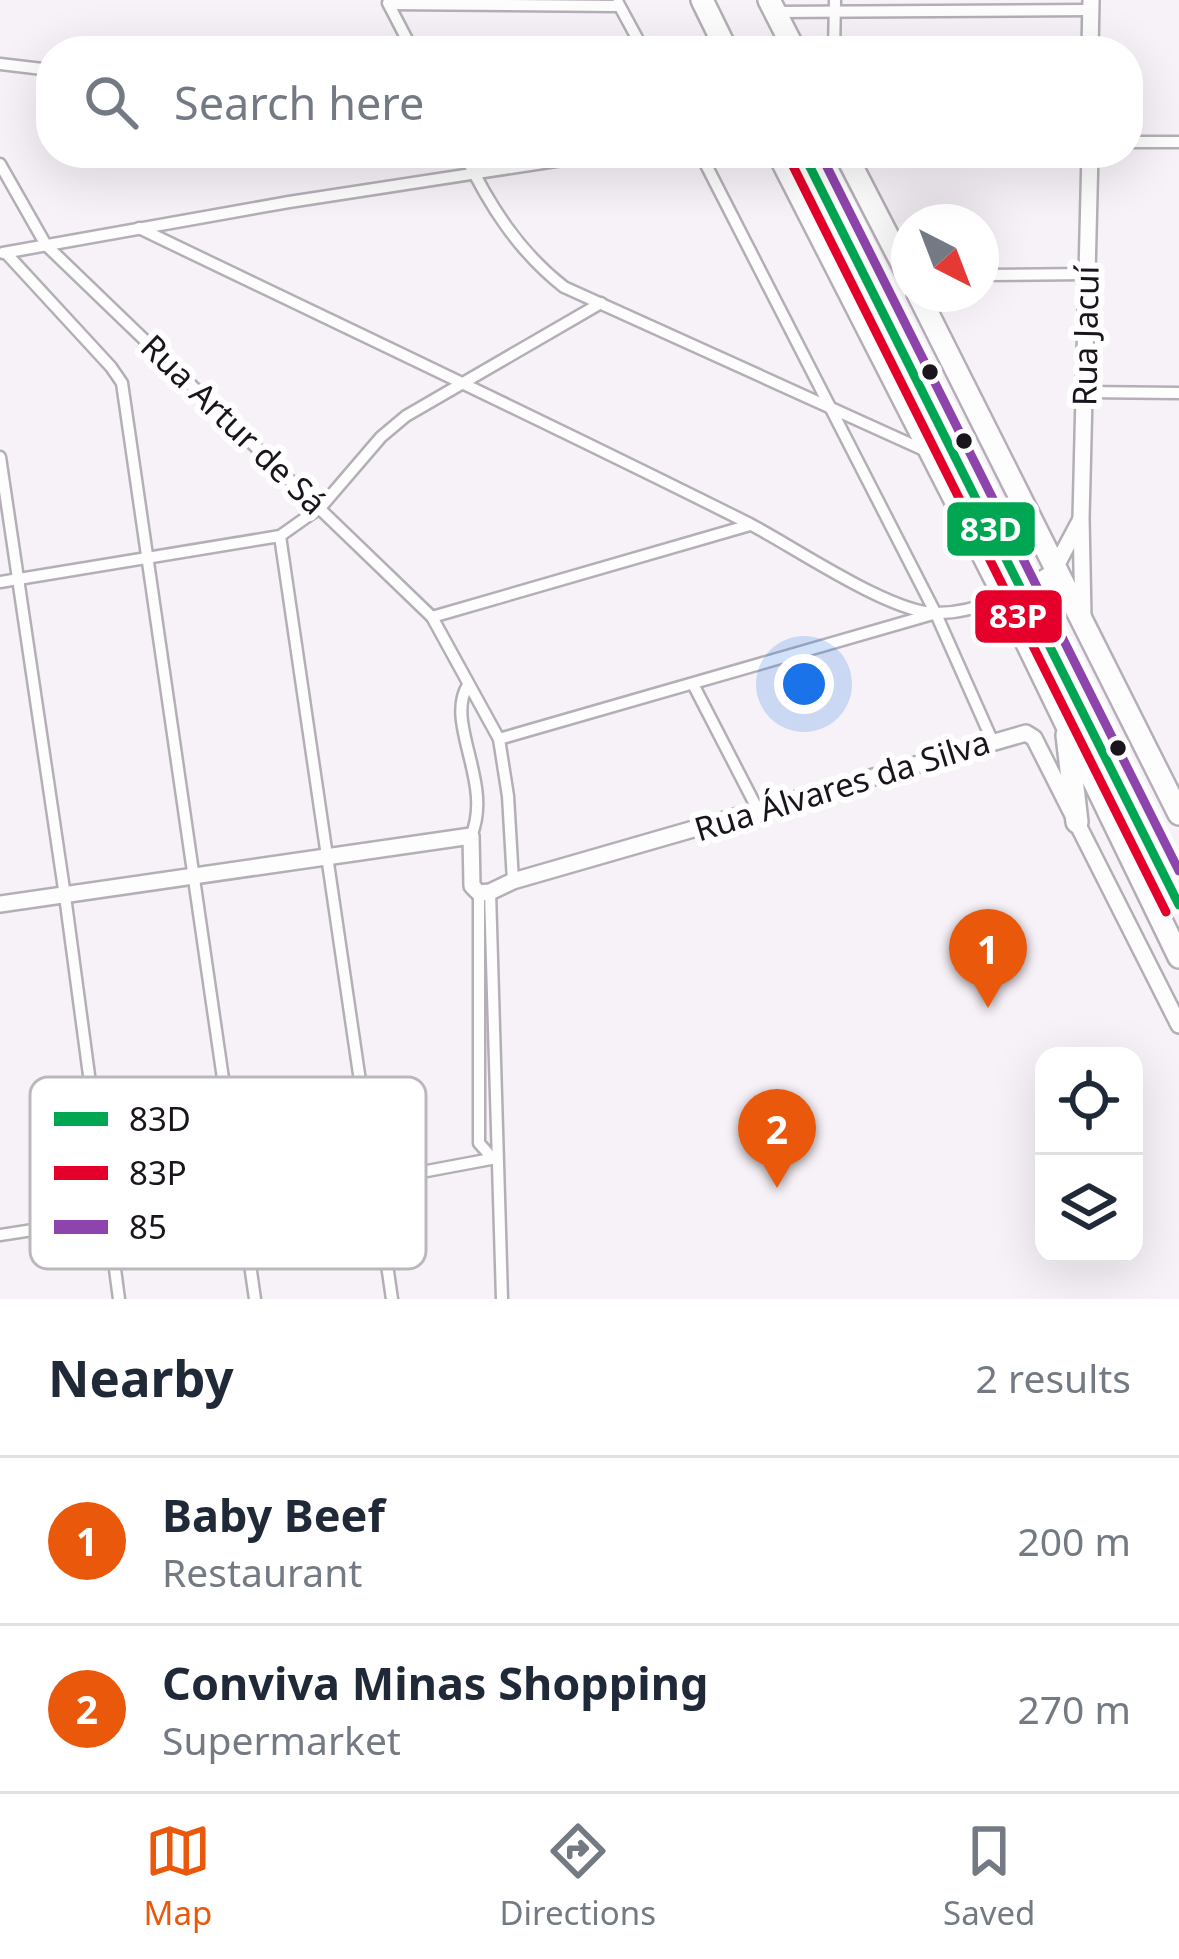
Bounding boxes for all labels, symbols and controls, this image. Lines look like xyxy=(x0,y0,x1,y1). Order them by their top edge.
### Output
search box xyxy=(36,36,1143,168)
icon: search xyxy=(78,69,144,135)
text: Search here xyxy=(174,72,424,133)
north arrow xyxy=(891,204,999,312)
street label: Rua Jacuí xyxy=(1061,264,1109,407)
street label: Rua Artur de Sá xyxy=(132,324,336,524)
unlabelled marker xyxy=(919,361,941,383)
unlabelled marker xyxy=(953,430,975,452)
line badge: 83D xyxy=(945,500,1037,558)
text: 83D xyxy=(960,506,1022,551)
line badge: 83P xyxy=(973,588,1064,645)
text: 83P xyxy=(989,593,1047,638)
your location xyxy=(774,654,834,714)
street label: Rua Álvares da Silva xyxy=(689,719,995,851)
unlabelled marker xyxy=(1107,737,1129,759)
pin: 1 xyxy=(949,909,1027,1008)
map controls xyxy=(1035,1047,1143,1263)
button: locate xyxy=(1035,1047,1143,1155)
legend xyxy=(30,1077,426,1269)
pin: 2 xyxy=(738,1089,816,1188)
text: 83D xyxy=(129,1096,191,1141)
text: 83P xyxy=(129,1150,187,1195)
button: layers xyxy=(1035,1155,1143,1263)
text: 85 xyxy=(129,1204,167,1249)
text: Nearby xyxy=(48,1342,234,1412)
text: 2 results xyxy=(976,1351,1131,1404)
text: Baby Beef xyxy=(162,1484,385,1545)
text: 1 xyxy=(76,1514,98,1567)
text: 200 m xyxy=(1017,1514,1131,1567)
text: Restaurant xyxy=(162,1545,362,1598)
text: Conviva Minas Shopping xyxy=(162,1652,708,1713)
text: 2 xyxy=(76,1682,98,1735)
text: 270 m xyxy=(1017,1682,1131,1735)
text: Supermarket xyxy=(162,1713,401,1766)
tab: Map xyxy=(144,1818,212,1935)
tab: Directions xyxy=(499,1818,656,1935)
tab: Saved xyxy=(943,1818,1035,1935)

